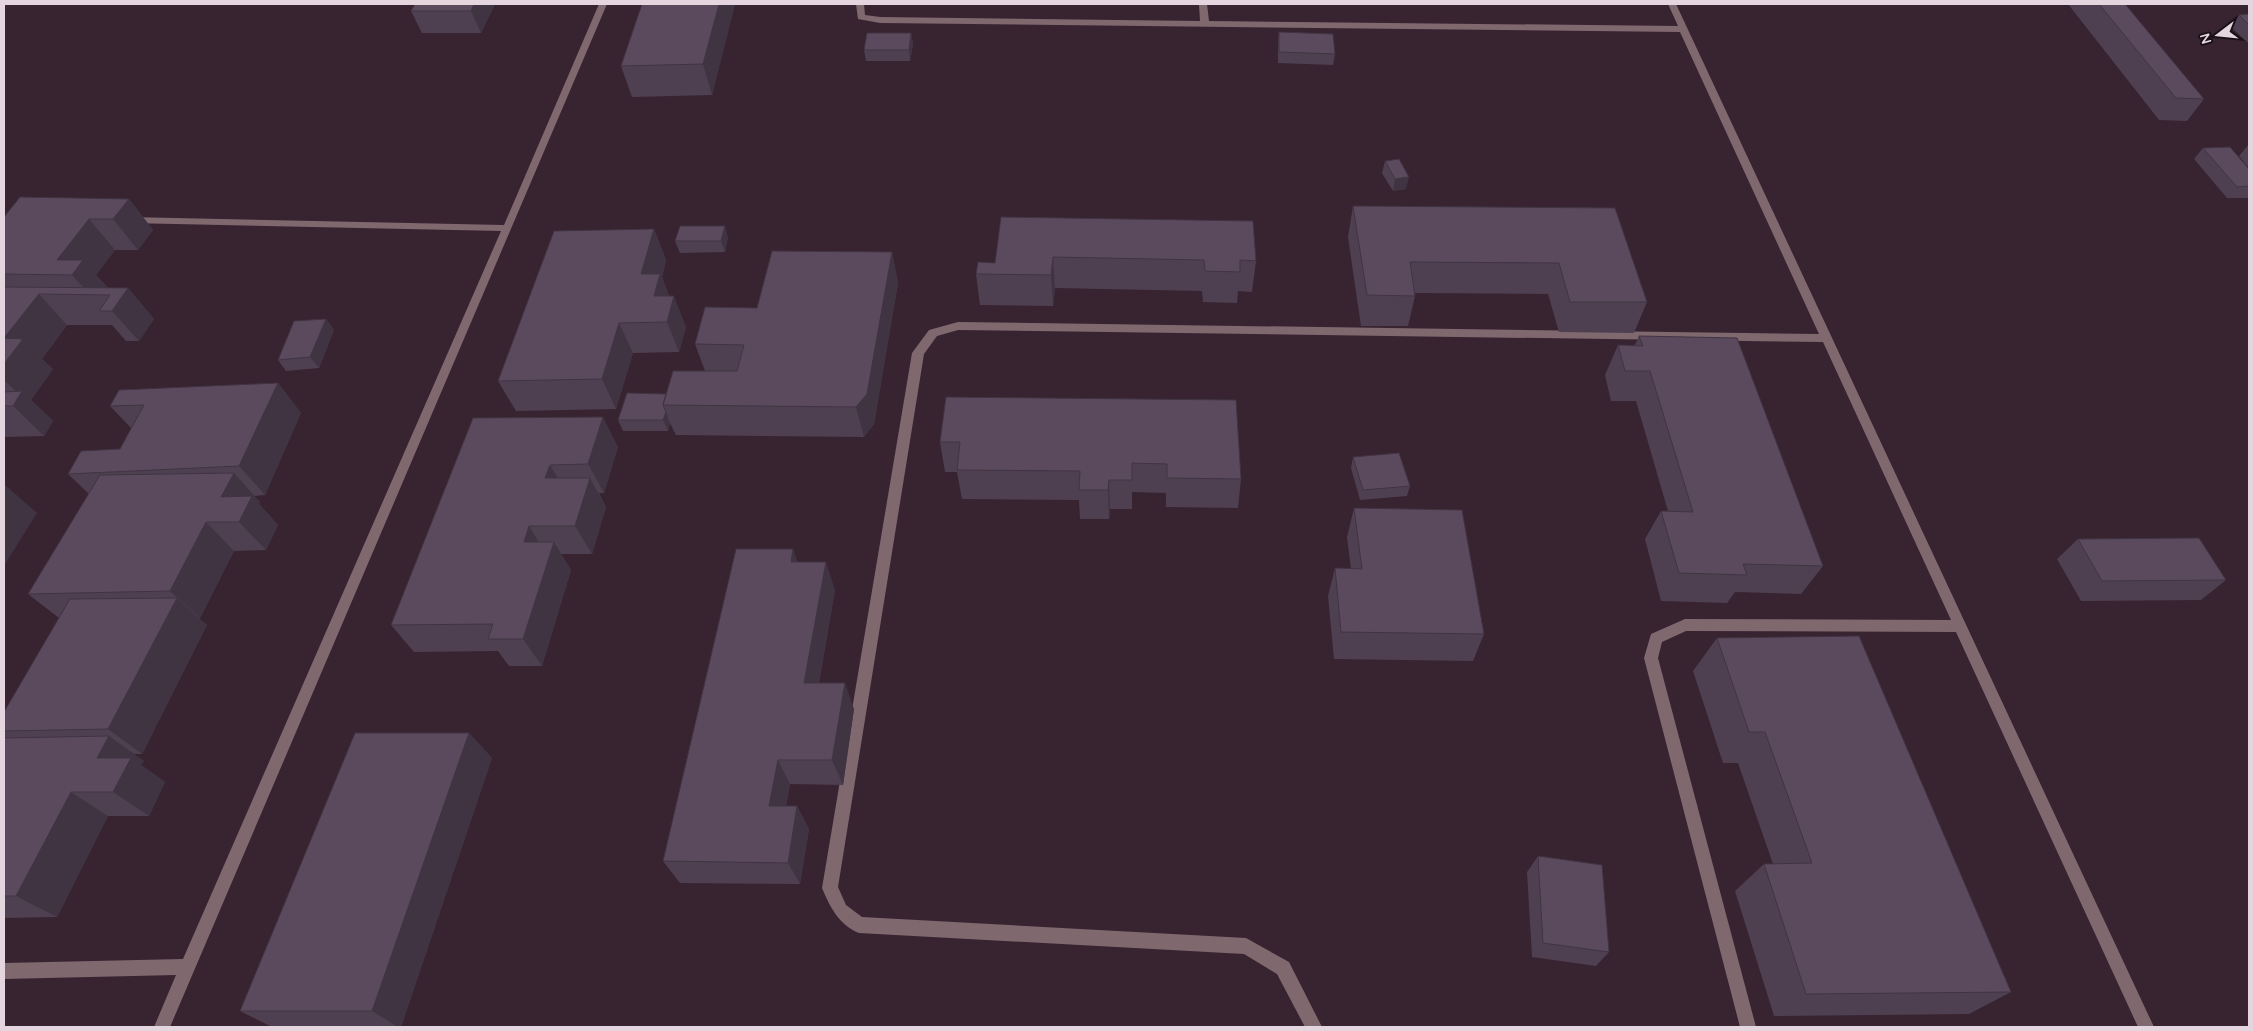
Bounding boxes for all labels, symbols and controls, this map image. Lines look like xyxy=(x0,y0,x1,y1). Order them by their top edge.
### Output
north arrow xyxy=(2193,10,2243,60)
text: N xyxy=(2195,31,2216,46)

